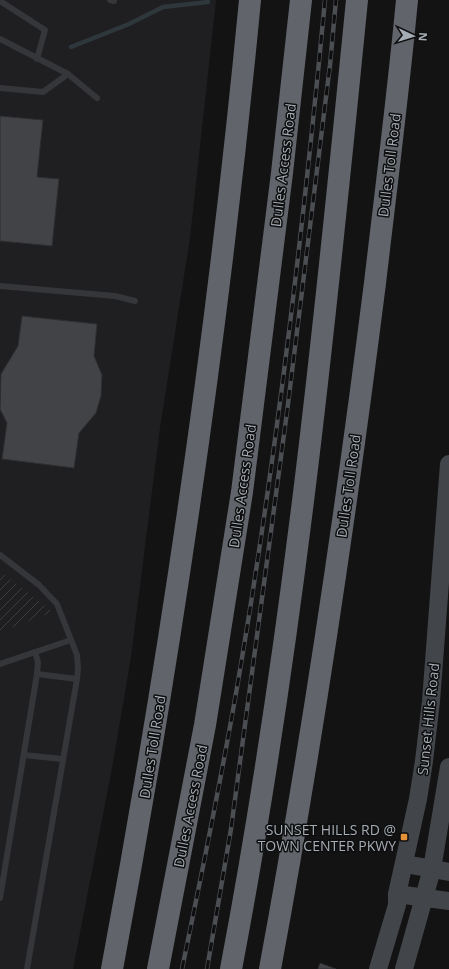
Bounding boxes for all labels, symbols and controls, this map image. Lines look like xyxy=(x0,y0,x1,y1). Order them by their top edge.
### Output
north arrow xyxy=(393,16,433,56)
text: N xyxy=(416,32,431,42)
street label: Dulles Access Road xyxy=(266,102,300,228)
street label: Dulles Toll Road xyxy=(373,112,405,218)
street label: Dulles Access Road xyxy=(224,423,260,549)
street label: Dulles Toll Road xyxy=(331,433,365,539)
street label: Sunset Hills Road xyxy=(413,662,443,776)
street label: Dulles Toll Road xyxy=(134,694,170,800)
street label: Dulles Access Road xyxy=(169,743,211,869)
place label: SUNSET HILLS RD @ TOWN CENTER PKWY xyxy=(258,820,396,855)
marker: SUNSET HILLS RD @ TOWN CENTER PKWY xyxy=(399,832,409,842)

